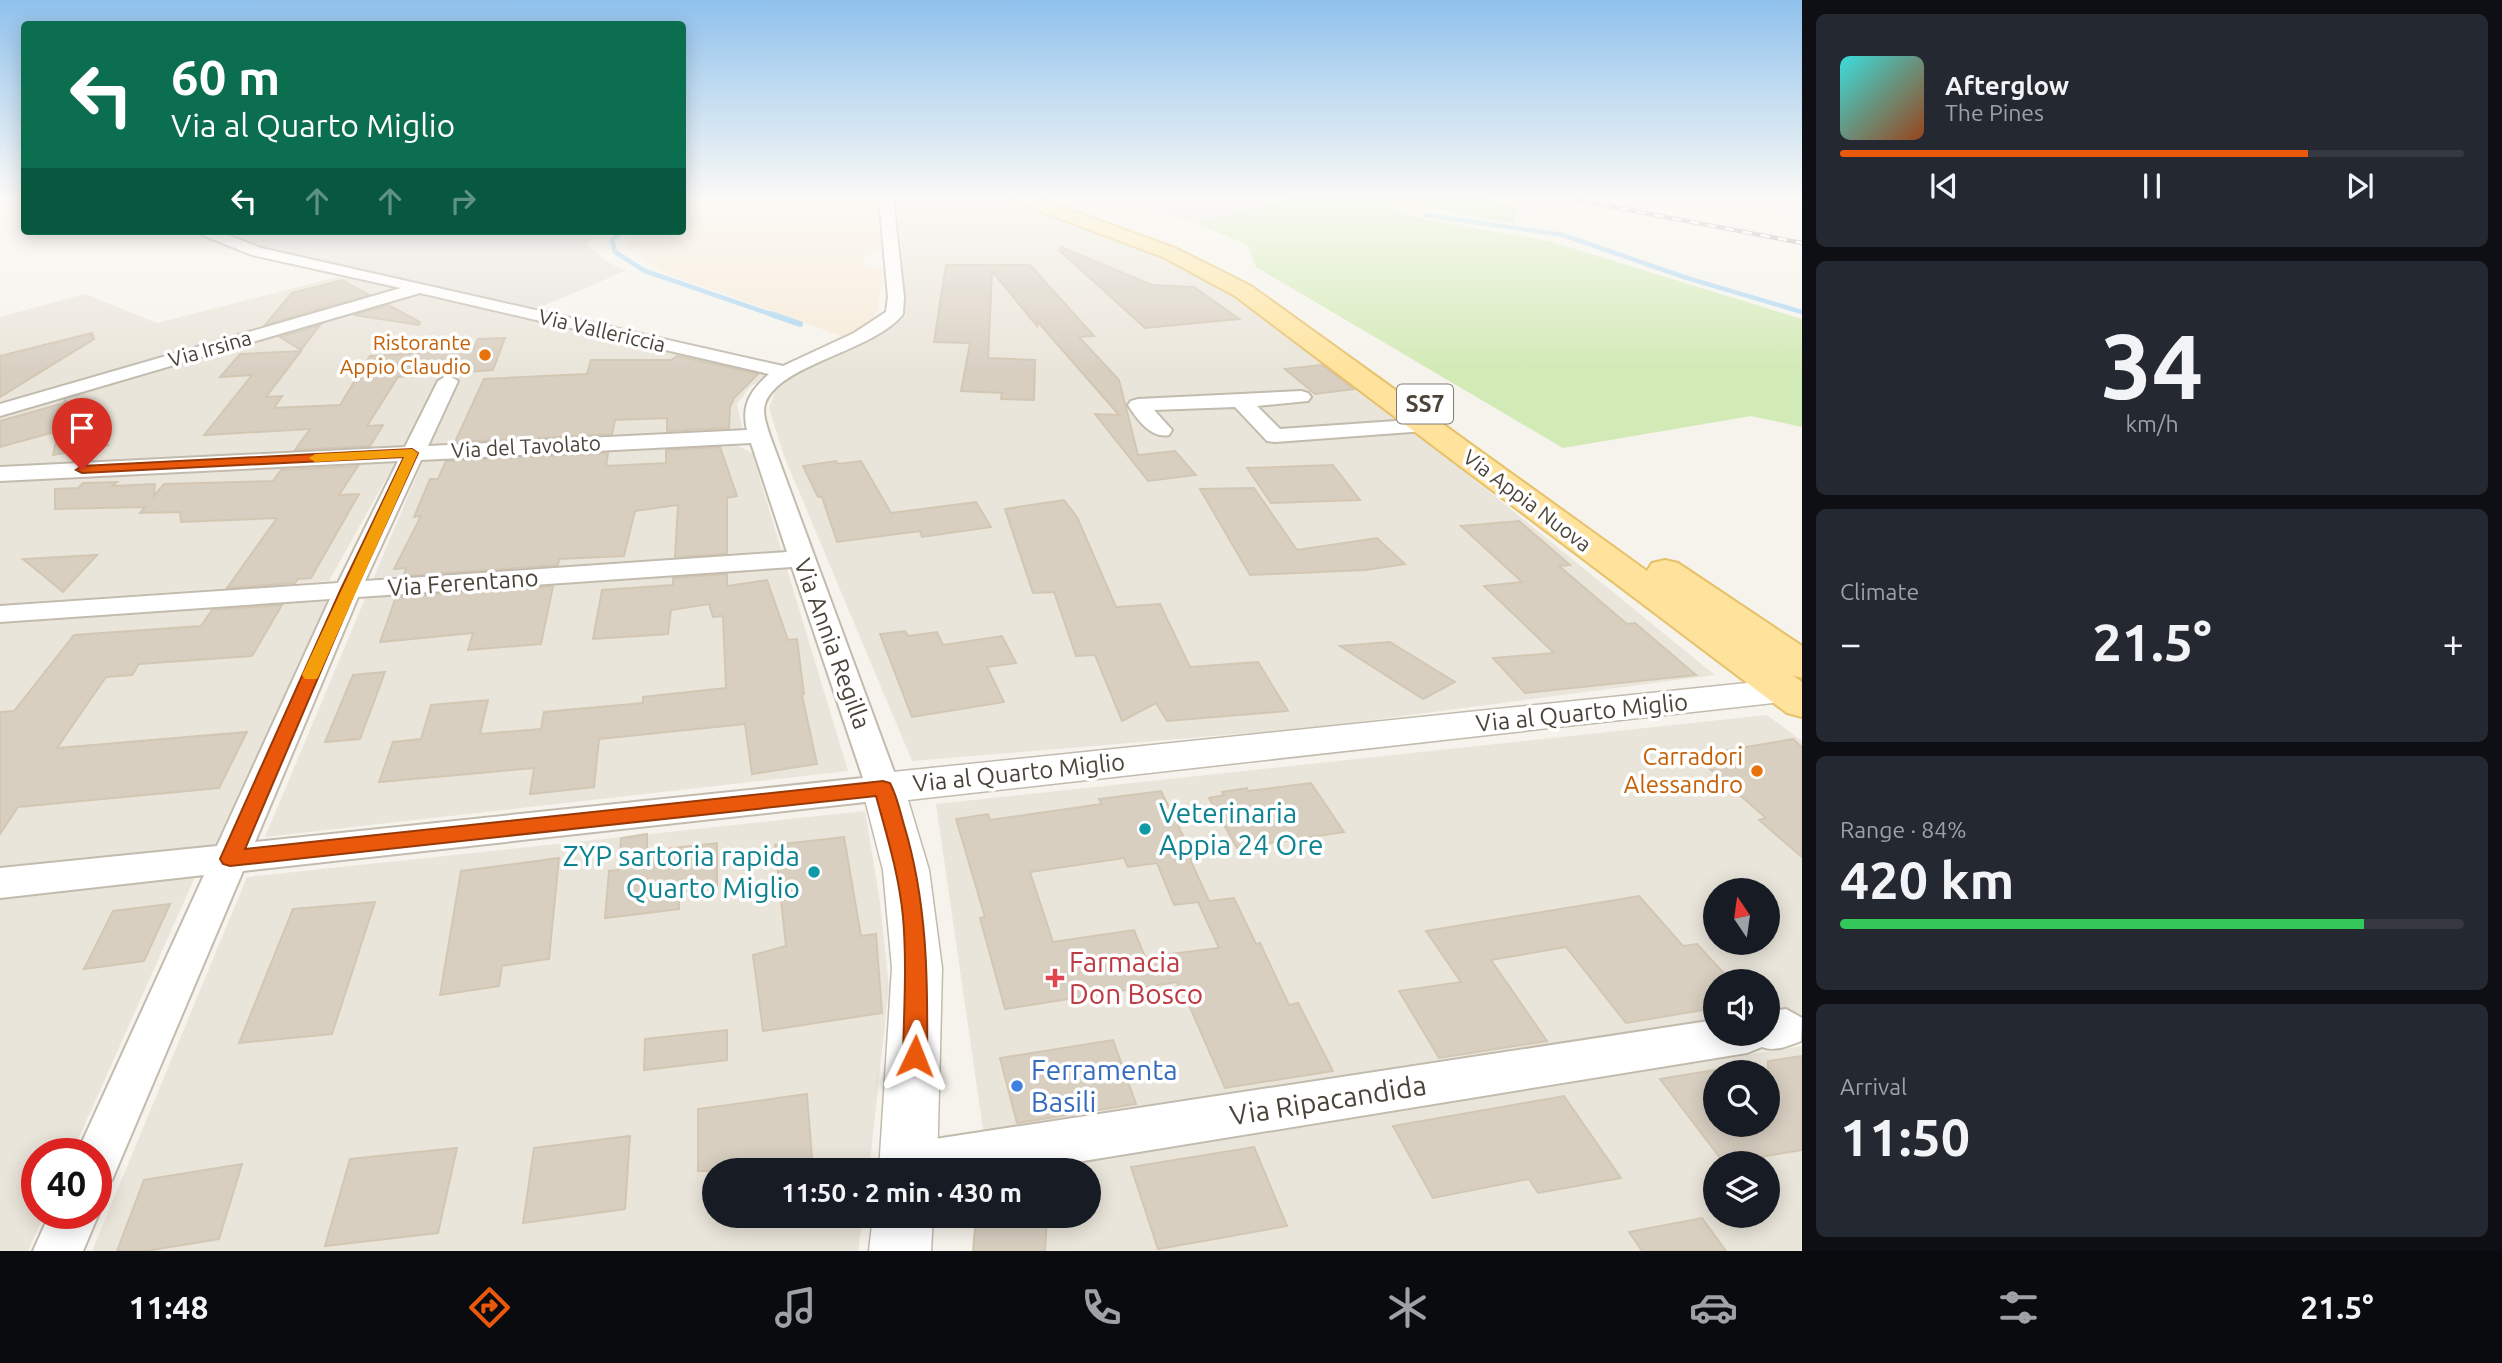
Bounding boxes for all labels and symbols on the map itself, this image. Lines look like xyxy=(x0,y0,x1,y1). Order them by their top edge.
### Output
street label: Via Vallericcia xyxy=(536,304,668,356)
street label: Via Irsina xyxy=(166,325,254,371)
place label: Ristorante Appio Claudio xyxy=(340,330,471,378)
marker: Ristorante Appio Claudio xyxy=(477,347,493,363)
road number: SS7 xyxy=(1397,384,1453,424)
pin xyxy=(52,398,112,470)
street label: Via del Tavolato xyxy=(450,430,601,462)
street label: Via Appia Nuova xyxy=(1459,444,1596,556)
street label: Via Annia Regilla xyxy=(789,555,876,733)
street label: Via Ferentano xyxy=(387,564,539,601)
street label: Via al Quarto Miglio xyxy=(1475,688,1689,737)
place label: Carradori Alessandro xyxy=(1624,743,1743,798)
street label: Via al Quarto Miglio xyxy=(912,748,1126,797)
marker: Carradori Alessandro xyxy=(1749,763,1765,779)
place label: Veterinaria Appia 24 Ore xyxy=(1159,797,1323,860)
marker: Veterinaria Appia 24 Ore xyxy=(1137,821,1153,837)
place label: ZYP sartoria rapida Quarto Miglio xyxy=(563,840,800,903)
marker: ZYP sartoria rapida Quarto Miglio xyxy=(806,864,822,880)
north arrow xyxy=(1703,878,1780,956)
place label: Farmacia Don Bosco xyxy=(1069,946,1203,1009)
marker: Farmacia Don Bosco xyxy=(1047,970,1063,986)
position arrow xyxy=(878,1019,952,1093)
place label: Ferramenta Basili xyxy=(1031,1054,1178,1117)
street label: Via Ripacandida xyxy=(1227,1069,1428,1130)
marker: Ferramenta Basili xyxy=(1009,1078,1025,1094)
speed limit sign: 40 xyxy=(21,1138,112,1229)

